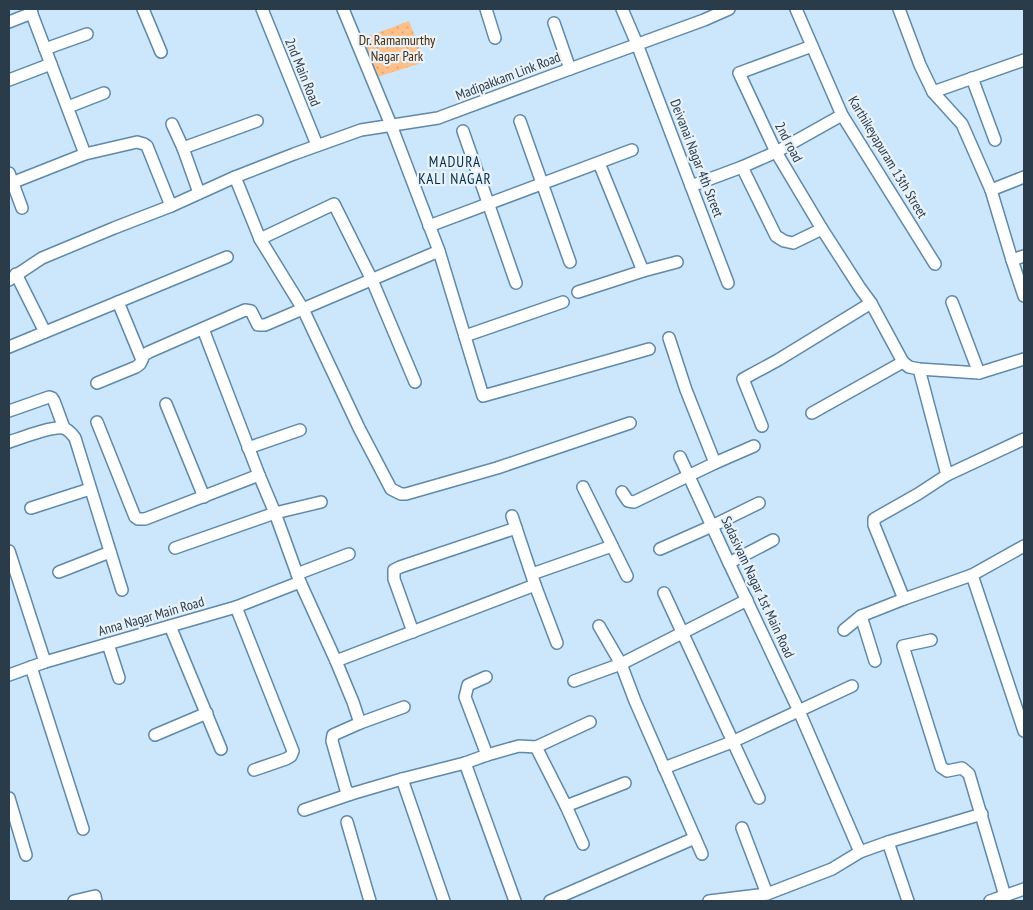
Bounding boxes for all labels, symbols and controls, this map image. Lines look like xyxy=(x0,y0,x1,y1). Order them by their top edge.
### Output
park label: Dr. Ramamurthy Nagar Park xyxy=(359,31,436,65)
street label: 2nd Main Road xyxy=(281,35,325,109)
street label: Madipakkam Link Road xyxy=(453,48,563,104)
street label: Karthikeyapuram 13th Street xyxy=(844,93,932,221)
street label: Deivanai Nagar 4th Street xyxy=(666,97,728,220)
street label: 2nd road xyxy=(771,119,807,165)
district label: MADURA KALI NAGAR xyxy=(418,152,492,188)
street label: Sadasivam Nagar 1st Main Road xyxy=(717,513,799,661)
street label: Anna Nagar Main Road xyxy=(96,592,206,640)

